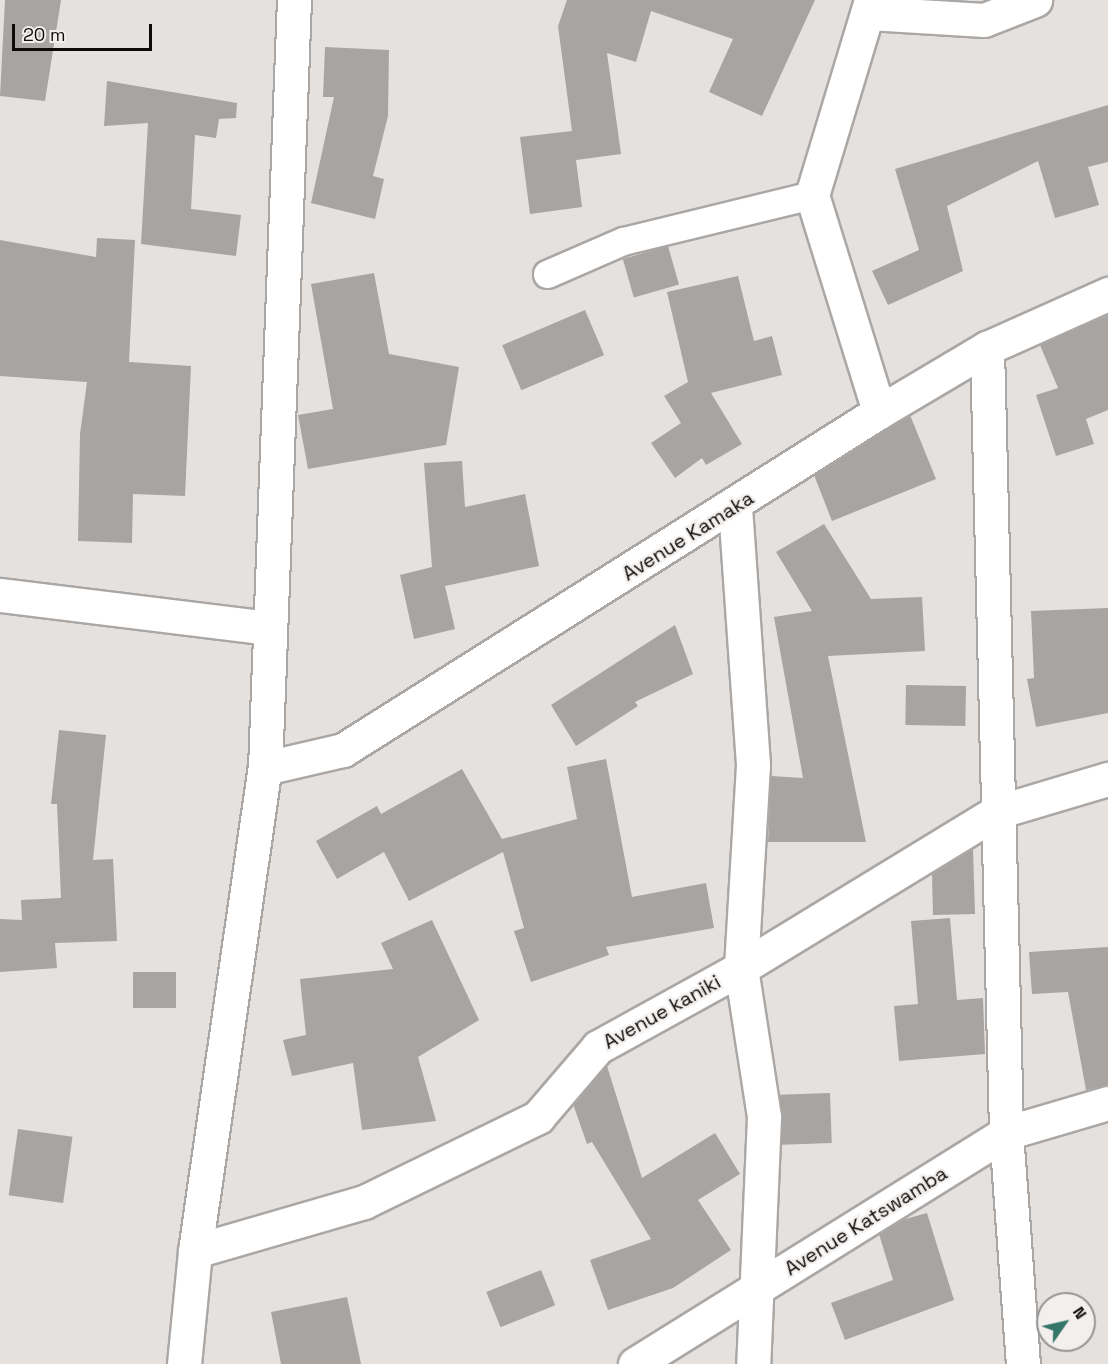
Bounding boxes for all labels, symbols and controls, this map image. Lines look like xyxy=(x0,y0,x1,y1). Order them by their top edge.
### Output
scale bar xyxy=(15,12,154,50)
text: 20 m xyxy=(23,23,66,46)
street label: Avenue Kamaka xyxy=(618,486,758,586)
street label: Avenue kaniki xyxy=(599,970,725,1054)
street label: Avenue Katswamba xyxy=(780,1161,952,1281)
north arrow xyxy=(1036,1292,1096,1352)
text: N xyxy=(1068,1302,1091,1323)

